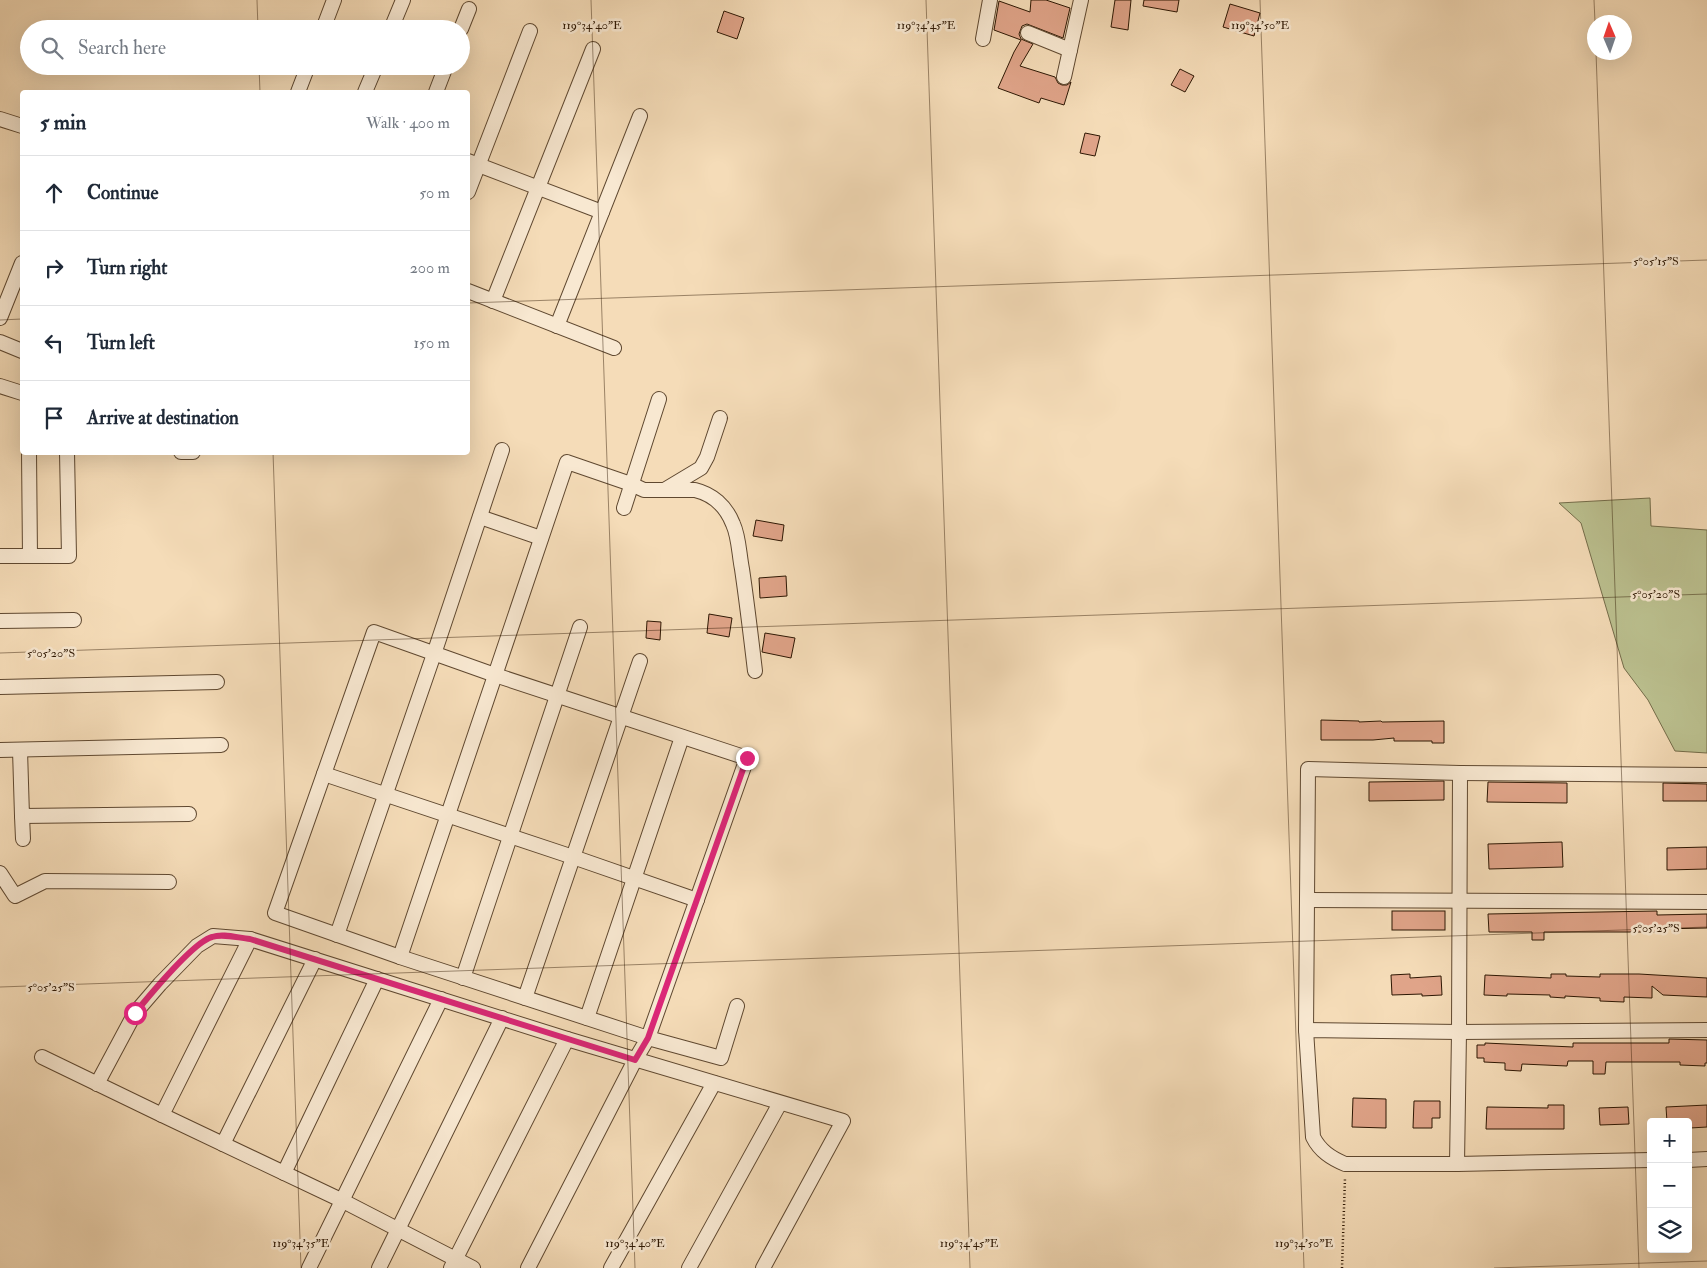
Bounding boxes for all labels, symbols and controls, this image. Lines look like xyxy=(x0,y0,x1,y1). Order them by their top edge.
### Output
north arrow xyxy=(1587,15,1632,60)
text: 119°34'40"E xyxy=(562,18,622,33)
text: 119°34'45"E xyxy=(897,18,956,33)
text: 119°34'50"E xyxy=(1231,18,1289,33)
search box xyxy=(20,20,470,75)
icon: search xyxy=(38,34,66,62)
text: Search here xyxy=(78,36,166,60)
text: 5 min xyxy=(40,109,86,136)
text: Walk · 400 m xyxy=(366,113,450,133)
icon: ahead xyxy=(40,179,68,207)
text: Continue xyxy=(87,181,158,205)
text: 50 m xyxy=(419,183,450,203)
icon: right xyxy=(40,254,68,282)
text: 5°05'15"S xyxy=(1633,254,1679,269)
text: Turn right xyxy=(87,256,167,280)
text: 200 m xyxy=(410,258,450,278)
icon: left xyxy=(40,329,68,357)
text: Turn left xyxy=(87,331,155,355)
text: 150 m xyxy=(413,333,450,353)
icon: arrive xyxy=(40,404,68,432)
text: Arrive at destination xyxy=(87,406,239,430)
text: 5°05'20"S xyxy=(1632,587,1680,602)
text: 5°05'20"S xyxy=(27,646,75,661)
route end xyxy=(736,747,759,770)
text: 5°05'25"S xyxy=(1632,921,1680,936)
text: 5°05'25"S xyxy=(27,980,75,995)
route start xyxy=(124,1002,147,1025)
map controls xyxy=(1647,1118,1692,1253)
button: + xyxy=(1647,1118,1692,1163)
button: − xyxy=(1647,1163,1692,1208)
button: layers xyxy=(1647,1208,1692,1253)
text: 119°34'35"E xyxy=(273,1236,330,1251)
text: 119°34'40"E xyxy=(605,1236,665,1251)
text: 119°34'45"E xyxy=(940,1236,999,1251)
text: 119°34'50"E xyxy=(1275,1236,1333,1251)

